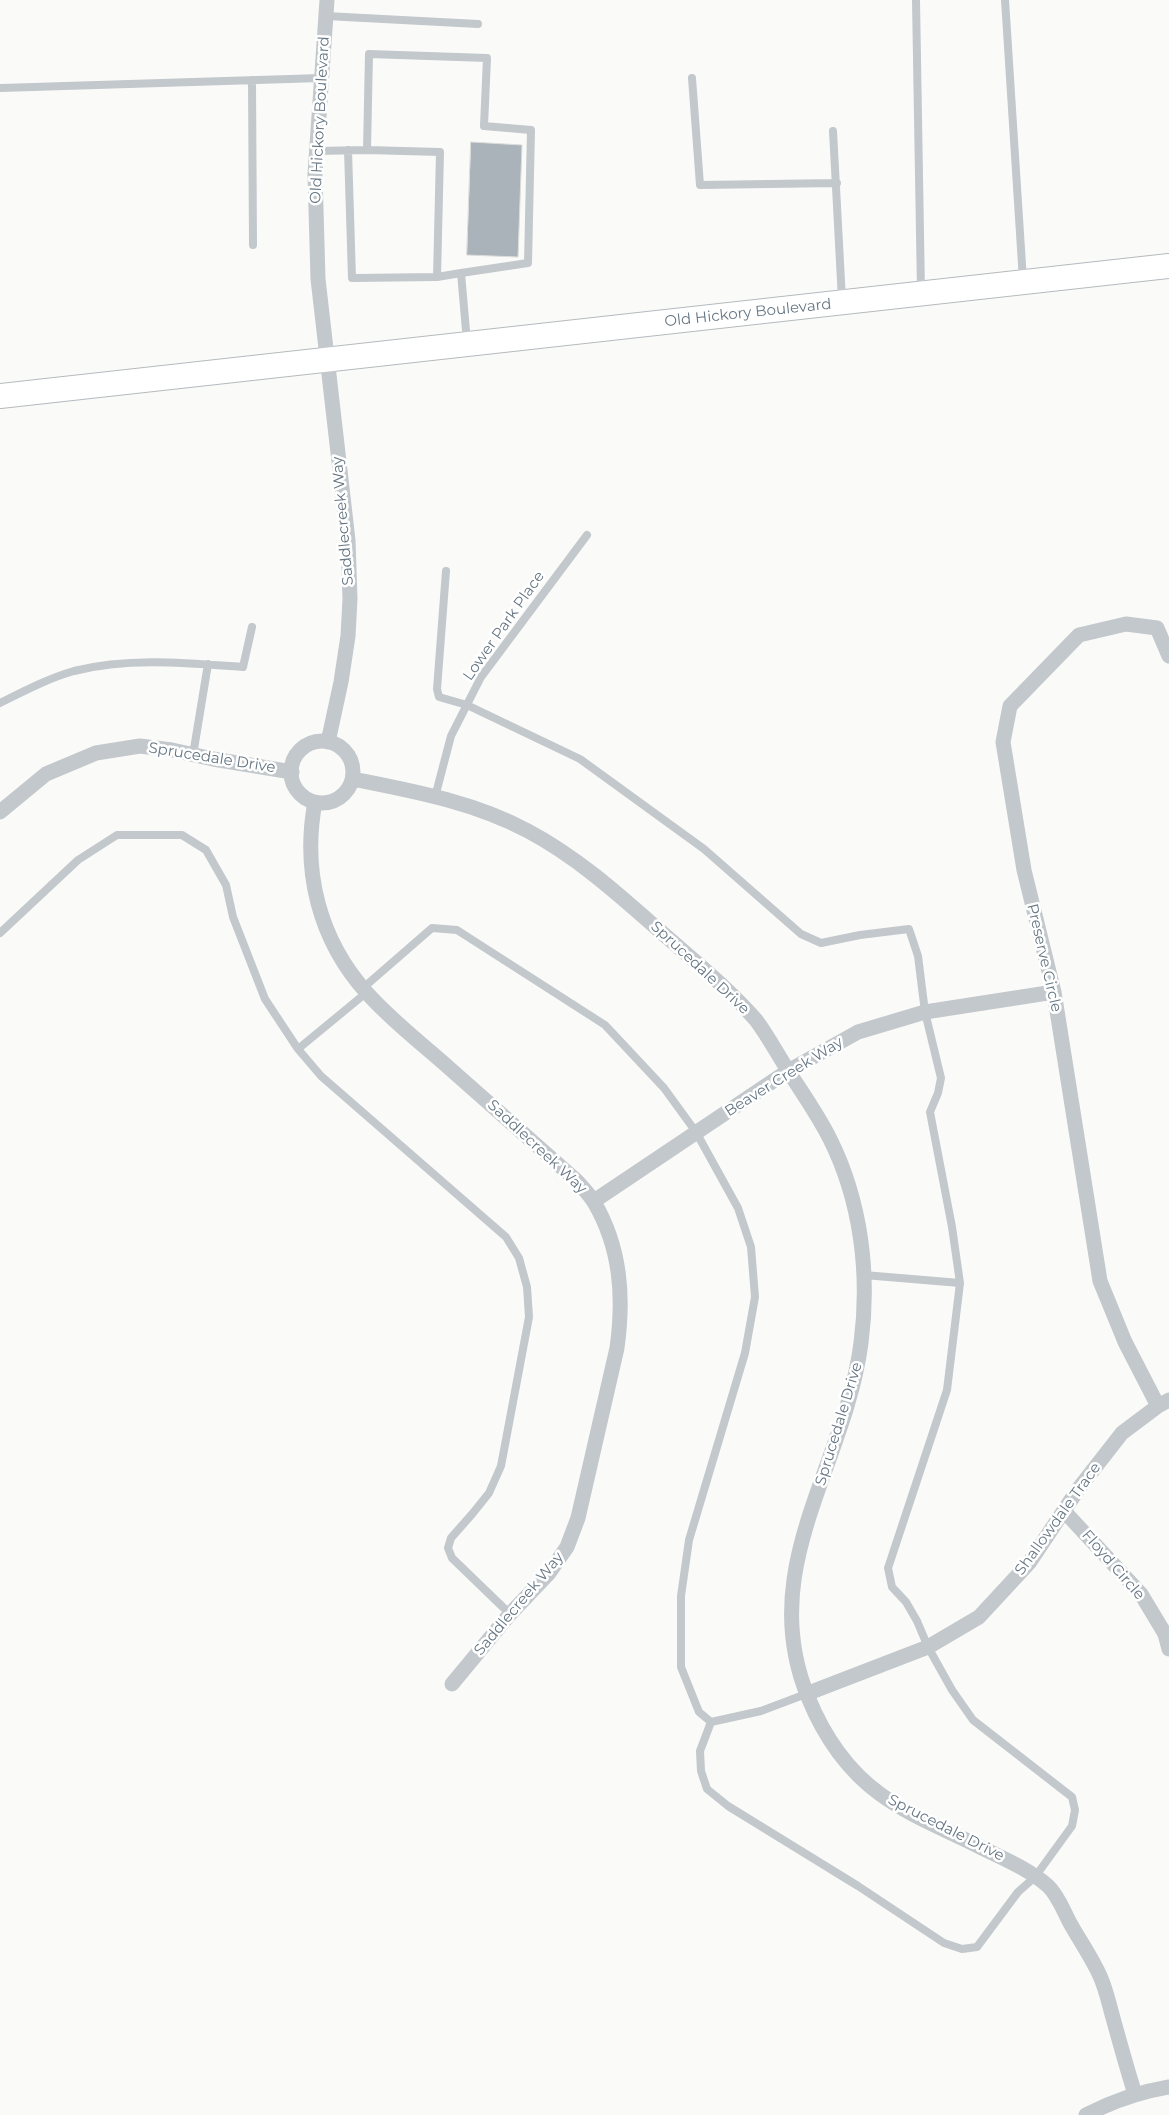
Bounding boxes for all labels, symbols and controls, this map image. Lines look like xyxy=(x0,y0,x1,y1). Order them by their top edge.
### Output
street label: Old Hickory Boulevard xyxy=(307,36,333,204)
street label: Old Hickory Boulevard xyxy=(664,295,832,331)
street label: Saddlecreek Way xyxy=(328,456,358,586)
street label: Lower Park Place xyxy=(460,568,548,684)
street label: Sprucedale Drive xyxy=(147,739,277,777)
street label: Preserve Circle xyxy=(1023,902,1065,1014)
street label: Sprucedale Drive xyxy=(647,918,753,1018)
street label: Beaver Creek Way xyxy=(722,1033,846,1121)
street label: Saddlecreek Way xyxy=(484,1096,590,1198)
street label: Sprucedale Drive xyxy=(812,1360,866,1488)
street label: Shallowdale Trace xyxy=(1011,1459,1105,1579)
street label: Floyd Circle xyxy=(1078,1526,1148,1604)
street label: Saddlecreek Way xyxy=(471,1549,567,1659)
street label: Sprucedale Drive xyxy=(885,1791,1007,1865)

